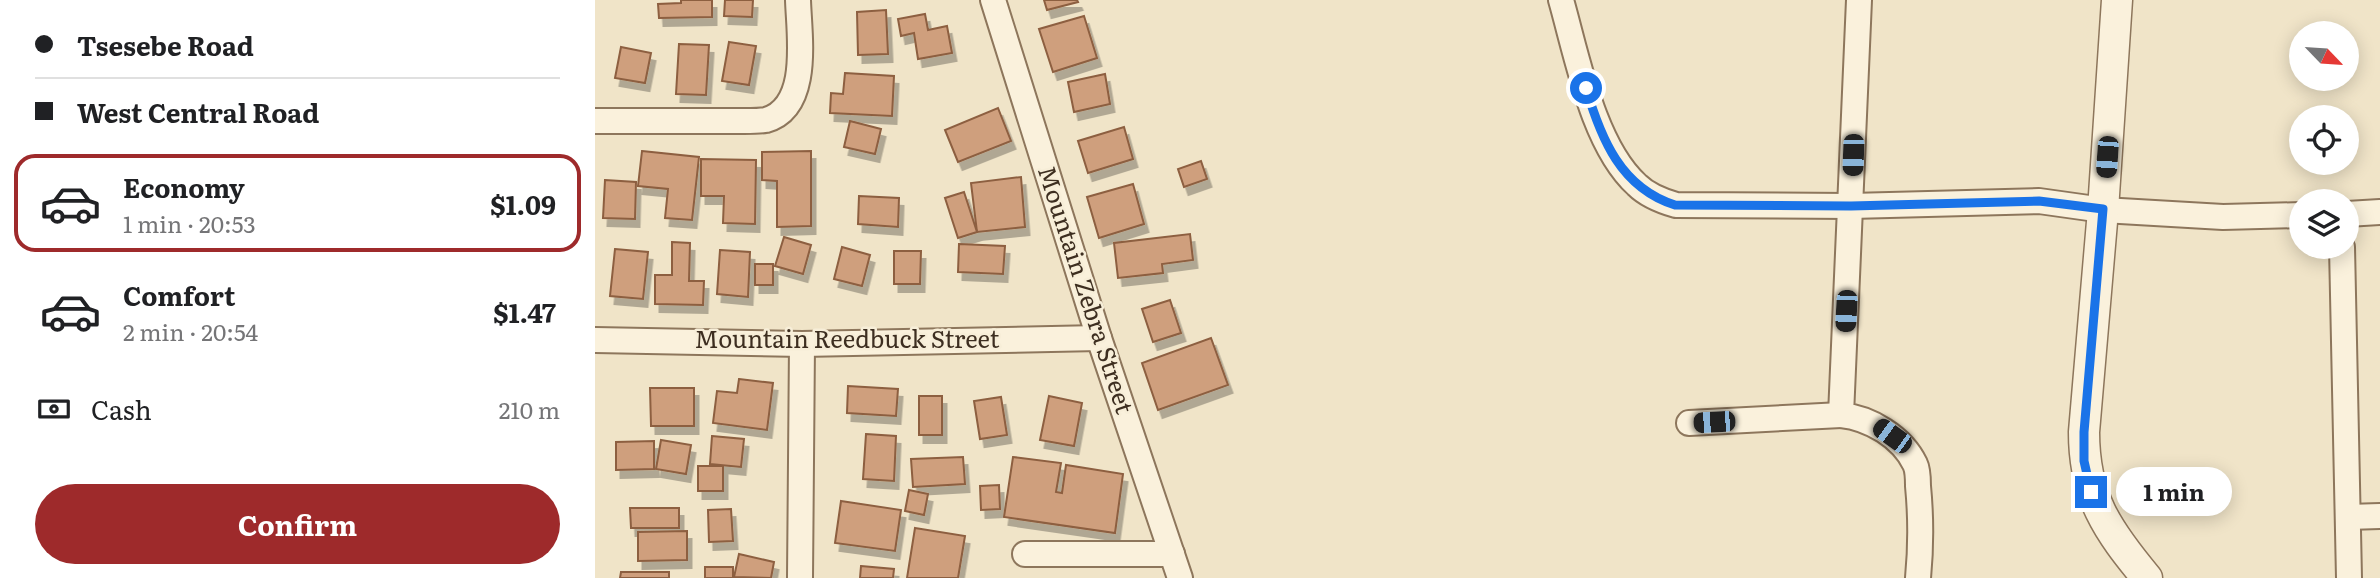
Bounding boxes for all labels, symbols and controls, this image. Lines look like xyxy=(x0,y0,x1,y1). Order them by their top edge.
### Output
north arrow xyxy=(2289,21,2359,91)
map controls xyxy=(2289,21,2359,259)
text: Tsesebe Road xyxy=(77,25,254,64)
route start xyxy=(1570,72,1602,104)
text: West Central Road xyxy=(77,92,319,131)
button: locate xyxy=(2289,105,2359,175)
car xyxy=(1842,134,1865,176)
car xyxy=(2096,135,2119,179)
street label: Mountain Zebra Street xyxy=(1031,161,1144,418)
text: Economy xyxy=(123,167,245,206)
icon: car xyxy=(39,172,102,235)
text: $1.09 xyxy=(490,184,556,223)
button: layers xyxy=(2289,189,2359,259)
text: 1 min · 20:53 xyxy=(123,206,256,240)
text: Comfort xyxy=(123,275,235,314)
icon: car xyxy=(39,280,102,343)
car xyxy=(1835,289,1858,333)
text: $1.47 xyxy=(493,292,556,331)
text: 2 min · 20:54 xyxy=(123,314,258,348)
street label: Mountain Reedbuck Street xyxy=(695,320,1000,355)
text: Cash xyxy=(91,389,152,428)
icon: cash xyxy=(35,390,73,428)
text: 210 m xyxy=(499,392,560,426)
car xyxy=(1693,410,1736,434)
car xyxy=(1869,415,1916,457)
callout: 1 min xyxy=(2115,468,2231,516)
text: 1 min xyxy=(2143,474,2205,508)
route end xyxy=(2075,476,2107,508)
button: Confirm xyxy=(35,484,560,564)

